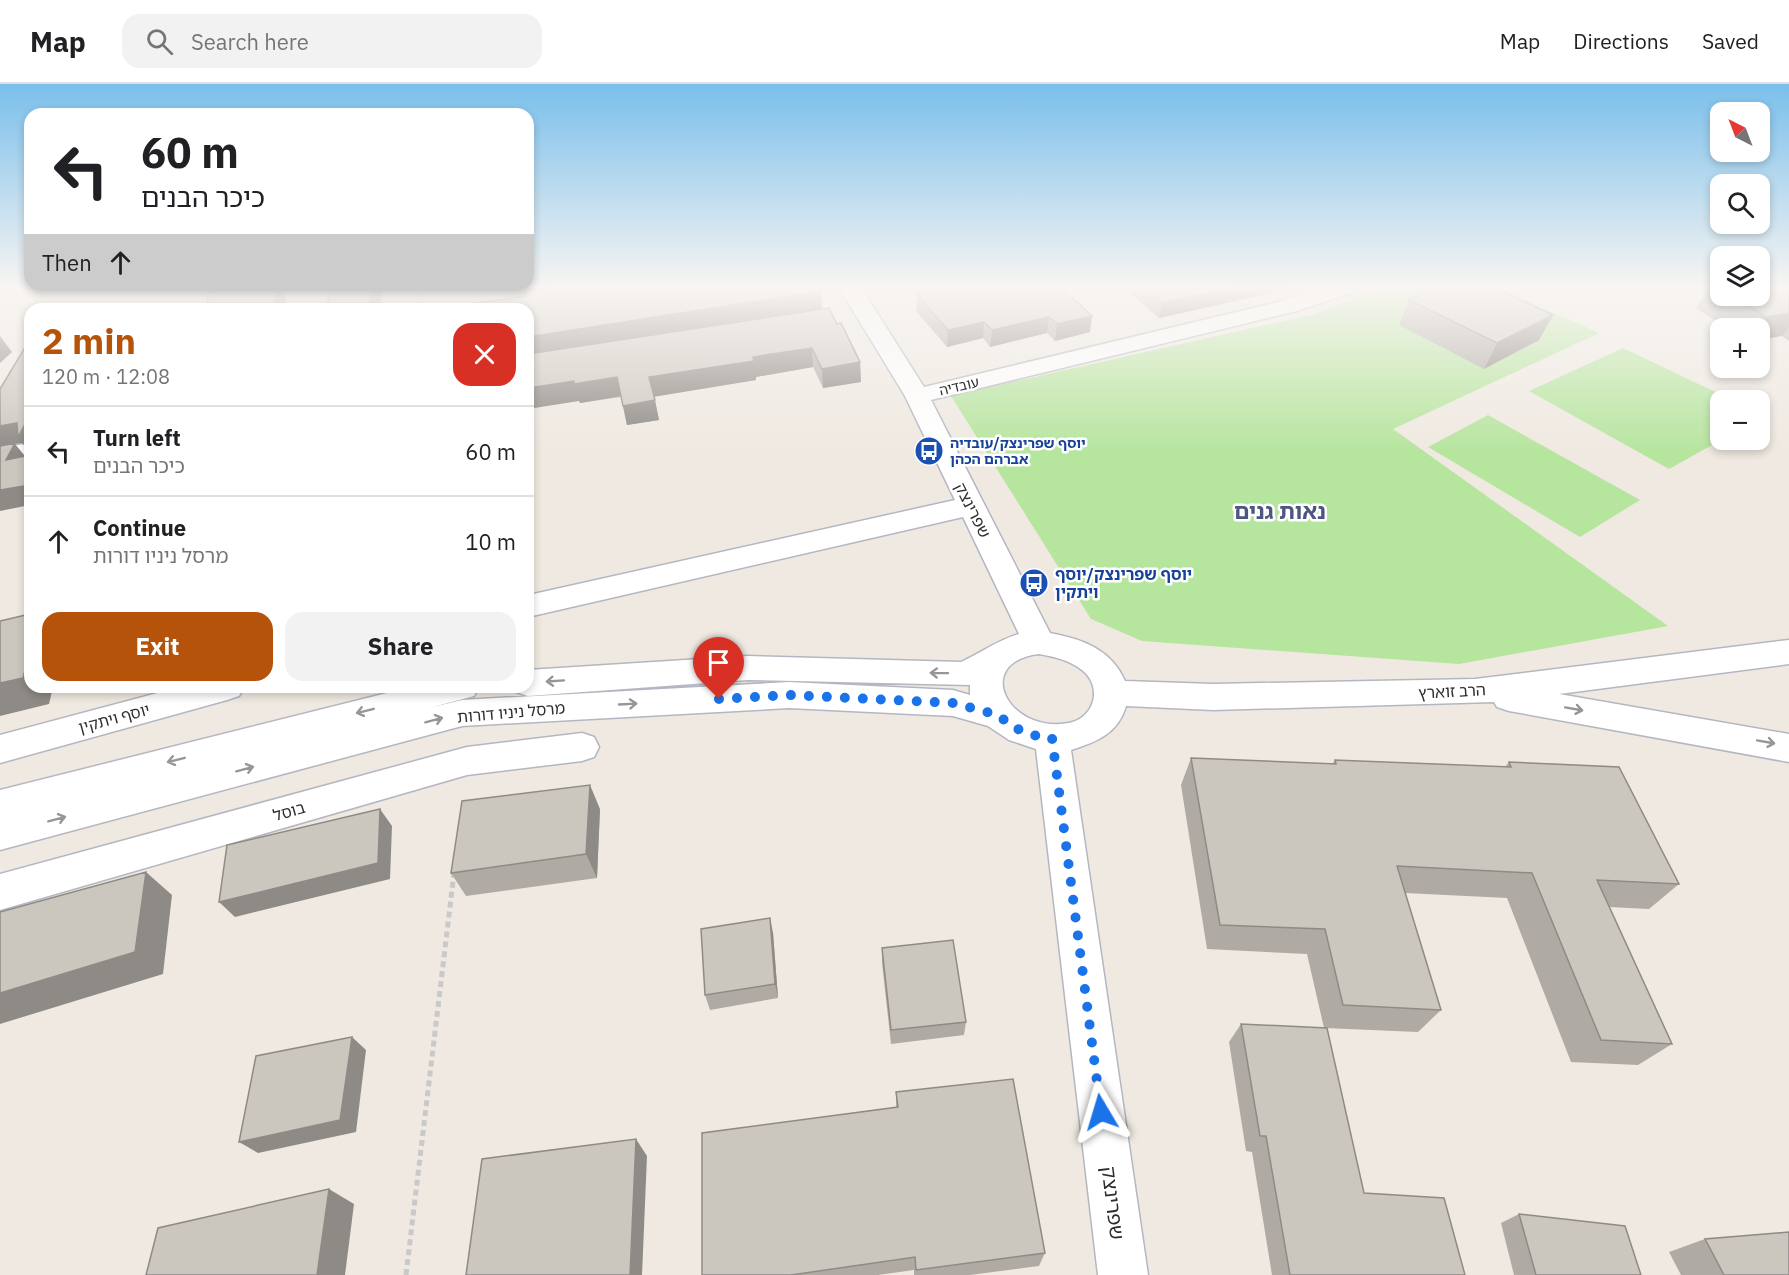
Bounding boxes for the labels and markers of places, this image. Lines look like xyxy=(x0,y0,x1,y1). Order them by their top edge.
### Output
place label: יוסף שפרינצק/עובדיה אברהם הכהן xyxy=(950,434,1086,468)
bus stop icon: יוסף שפרינצק/עובדיה אברהם הכהן xyxy=(913,435,945,467)
place label: יוסף שפרינצק/יוסף ויתקין xyxy=(1055,564,1192,602)
bus stop icon: יוסף שפרינצק/יוסף ויתקין xyxy=(1018,567,1050,599)
pin xyxy=(693,637,744,699)

